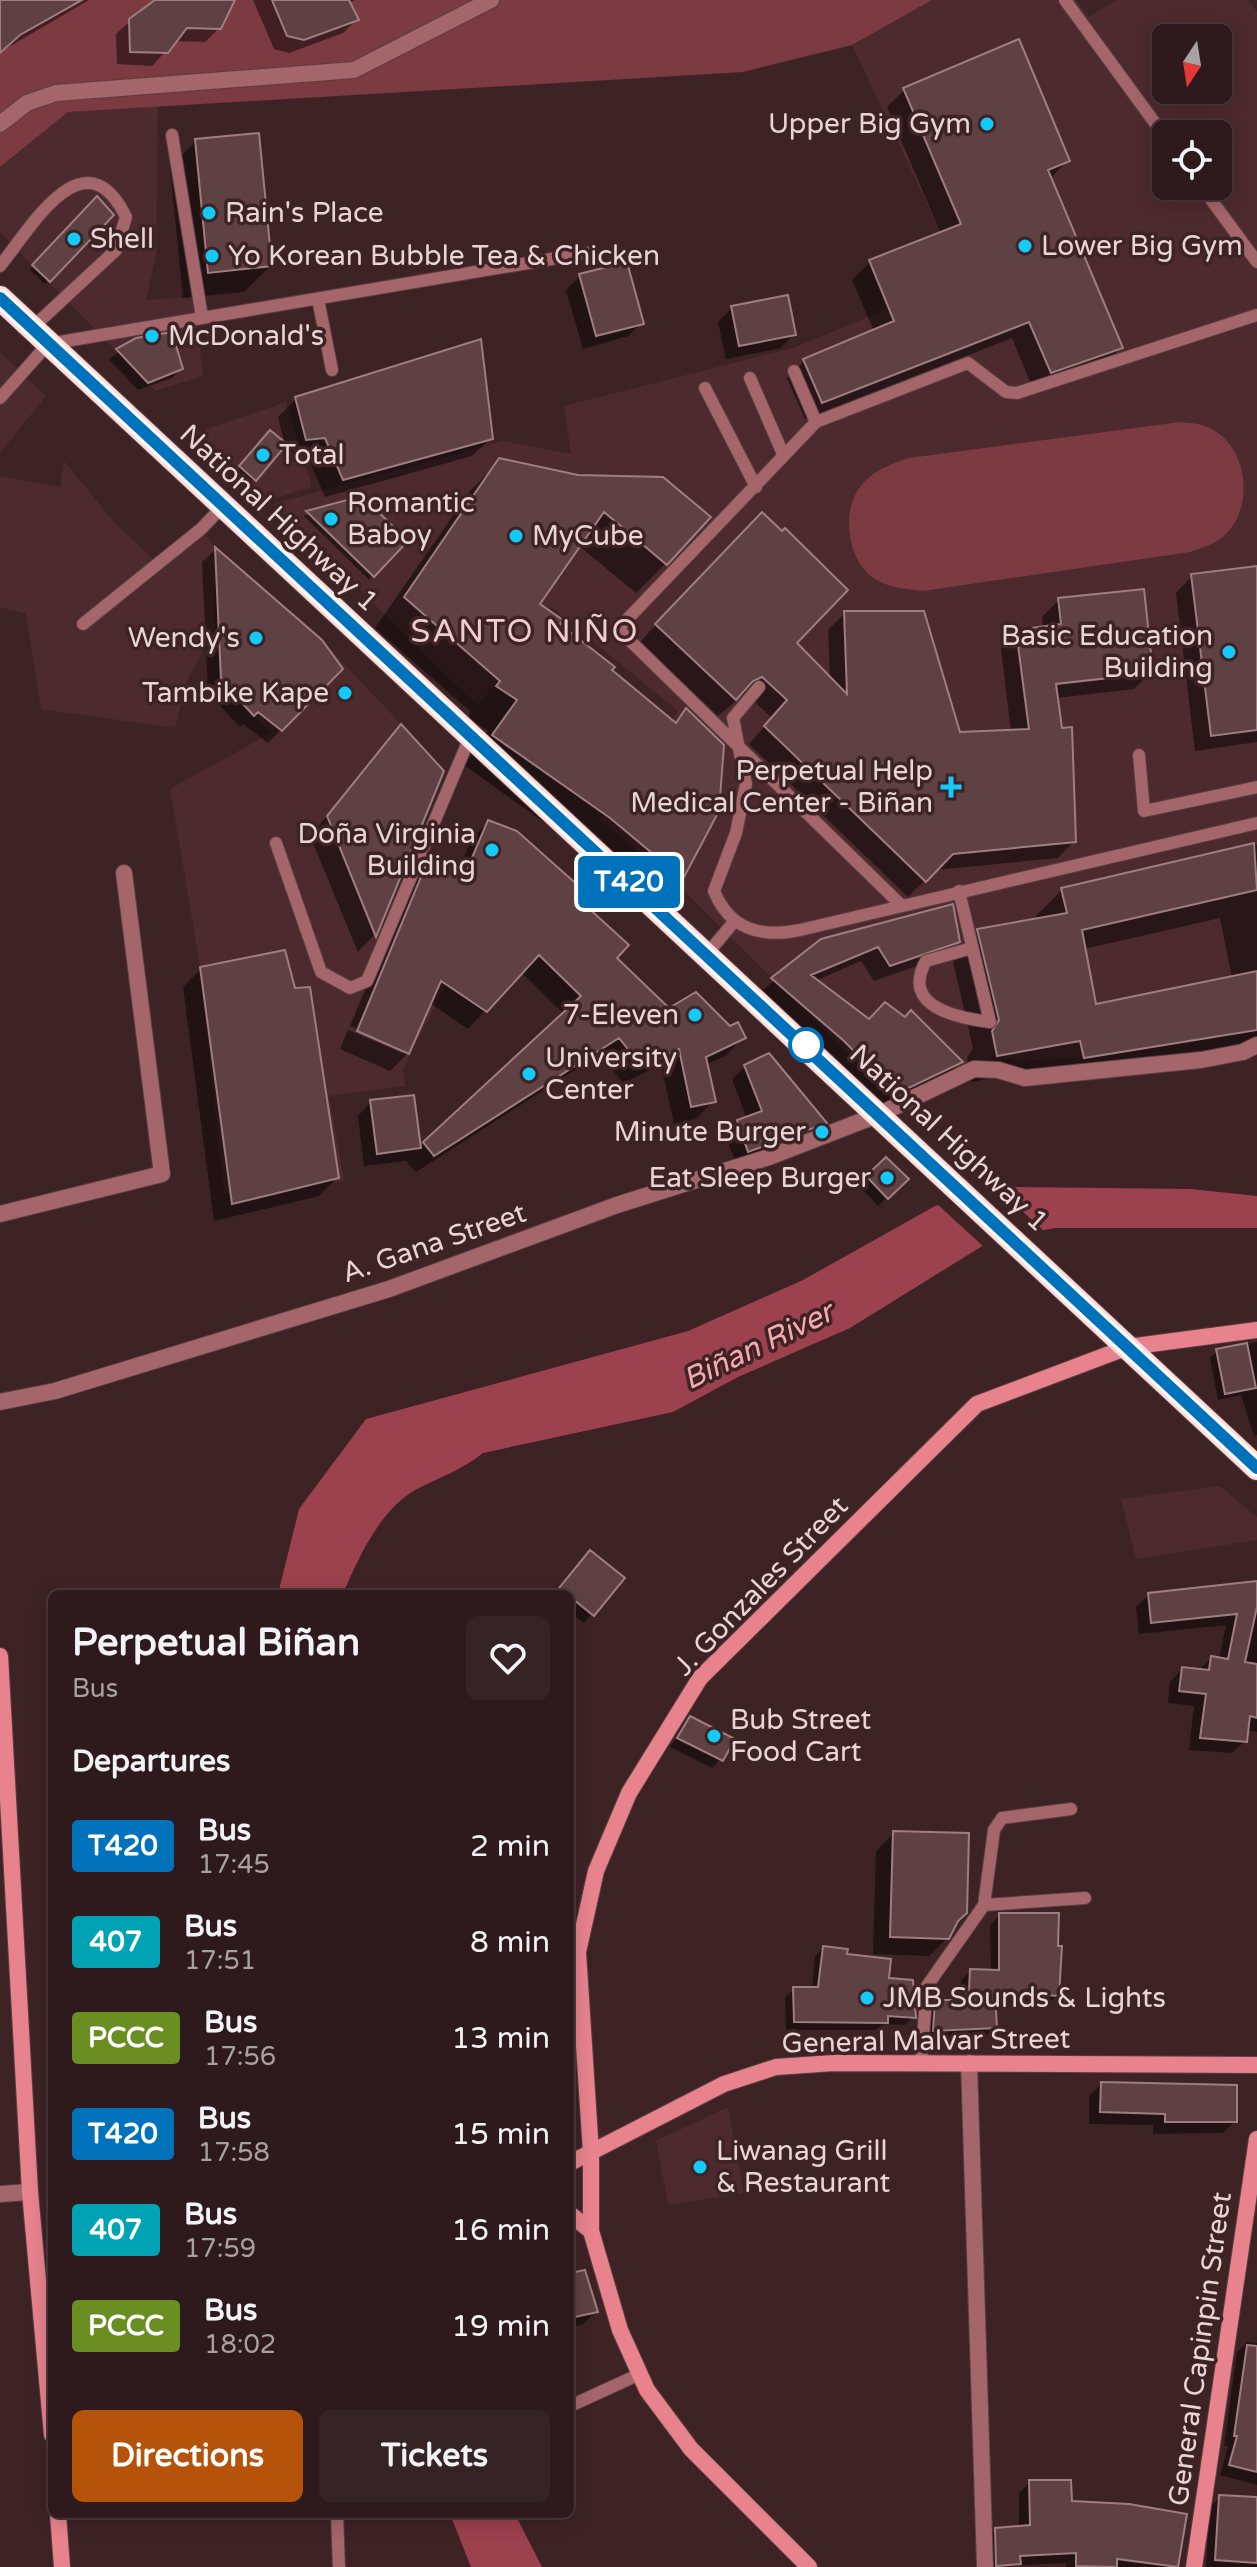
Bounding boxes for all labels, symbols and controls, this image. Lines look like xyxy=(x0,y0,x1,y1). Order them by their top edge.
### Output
north arrow xyxy=(1152,24,1232,104)
map controls xyxy=(1152,24,1232,200)
place label: Upper Big Gym xyxy=(768,107,971,141)
marker: Upper Big Gym xyxy=(978,115,996,133)
button: locate xyxy=(1152,120,1232,200)
place label: Rain's Place xyxy=(225,196,384,230)
marker: Rain's Place xyxy=(200,204,218,222)
place label: Shell xyxy=(90,222,154,256)
place label: Lower Big Gym xyxy=(1041,229,1243,263)
marker: Shell xyxy=(65,230,83,248)
marker: Lower Big Gym xyxy=(1016,237,1034,255)
place label: Yo Korean Bubble Tea & Chicken xyxy=(228,239,660,273)
marker: Yo Korean Bubble Tea & Chicken xyxy=(203,247,221,265)
place label: McDonald's xyxy=(168,319,324,353)
marker: McDonald's xyxy=(143,327,161,345)
street label: National Highway 1 xyxy=(173,417,385,619)
place label: Total xyxy=(279,438,345,472)
marker: Total xyxy=(254,446,272,464)
place label: Romantic Baboy xyxy=(347,486,475,552)
marker: Romantic Baboy xyxy=(322,510,340,528)
place label: MyCube xyxy=(532,519,644,553)
marker: MyCube xyxy=(507,527,525,545)
district label: SANTO NIÑO xyxy=(411,613,639,651)
place label: Basic Education Building xyxy=(1001,619,1213,685)
place label: Wendy's xyxy=(128,621,240,655)
marker: Wendy's xyxy=(247,629,265,647)
marker: Basic Education Building xyxy=(1220,643,1238,661)
place label: Tambike Kape xyxy=(142,676,329,710)
marker: Tambike Kape xyxy=(336,684,354,702)
place label: Perpetual Help Medical Center - Biñan xyxy=(630,754,933,820)
marker: Perpetual Help Medical Center - Biñan xyxy=(940,776,962,798)
place label: Doña Virginia Building xyxy=(298,817,476,883)
marker: Doña Virginia Building xyxy=(483,841,501,859)
line badge: T420 xyxy=(573,856,685,908)
text: T420 xyxy=(594,865,664,899)
place label: 7-Eleven xyxy=(562,998,679,1032)
marker: 7-Eleven xyxy=(686,1006,704,1024)
unlabelled marker xyxy=(789,1028,823,1062)
street label: National Highway 1 xyxy=(843,1037,1055,1239)
place label: University Center xyxy=(545,1041,677,1107)
marker: University Center xyxy=(520,1065,538,1083)
place label: Minute Burger xyxy=(614,1115,806,1149)
marker: Minute Burger xyxy=(813,1123,831,1141)
place label: Eat Sleep Burger xyxy=(649,1161,871,1195)
marker: Eat Sleep Burger xyxy=(878,1169,896,1187)
street label: A. Gana Street xyxy=(337,1195,531,1290)
water label: Biñan River xyxy=(677,1292,842,1398)
street label: J. Gonzales Street xyxy=(667,1489,855,1683)
button: heart xyxy=(466,1616,550,1700)
text: Perpetual Biñan xyxy=(72,1620,360,1666)
text: Bus xyxy=(72,1673,118,1704)
place label: Bub Street Food Cart xyxy=(730,1703,872,1769)
marker: Bub Street Food Cart xyxy=(705,1727,723,1745)
text: Departures xyxy=(72,1743,230,1780)
text: Bus xyxy=(198,1812,251,1849)
text: 2 min xyxy=(470,1828,550,1865)
text: T420 xyxy=(88,1829,158,1863)
text: 17:45 xyxy=(198,1849,270,1880)
text: Bus xyxy=(184,1908,237,1945)
text: 8 min xyxy=(470,1924,550,1961)
text: 407 xyxy=(90,1925,142,1959)
text: 17:51 xyxy=(184,1945,256,1976)
place label: JMB Sounds & Lights xyxy=(883,1981,1166,2015)
marker: JMB Sounds & Lights xyxy=(858,1989,876,2007)
text: Bus xyxy=(204,2004,257,2041)
text: 13 min xyxy=(451,2020,550,2057)
text: PCCC xyxy=(88,2021,164,2055)
street label: General Malvar Street xyxy=(781,2021,1071,2061)
text: 17:56 xyxy=(204,2041,276,2072)
text: Bus xyxy=(198,2100,251,2137)
text: 15 min xyxy=(451,2116,550,2153)
text: T420 xyxy=(88,2117,158,2151)
place label: Liwanag Grill & Restaurant xyxy=(716,2134,890,2200)
text: 17:58 xyxy=(198,2137,270,2168)
marker: Liwanag Grill & Restaurant xyxy=(691,2158,709,2176)
street label: General Capinpin Street xyxy=(1161,2190,1239,2508)
text: Bus xyxy=(184,2196,237,2233)
text: 16 min xyxy=(451,2212,550,2249)
text: 407 xyxy=(90,2213,142,2247)
text: 17:59 xyxy=(184,2233,256,2264)
text: Bus xyxy=(204,2292,257,2329)
text: 19 min xyxy=(451,2308,550,2345)
text: PCCC xyxy=(88,2309,164,2343)
text: 18:02 xyxy=(204,2329,276,2360)
button: Directions xyxy=(72,2410,303,2502)
button: Tickets xyxy=(319,2410,550,2502)

